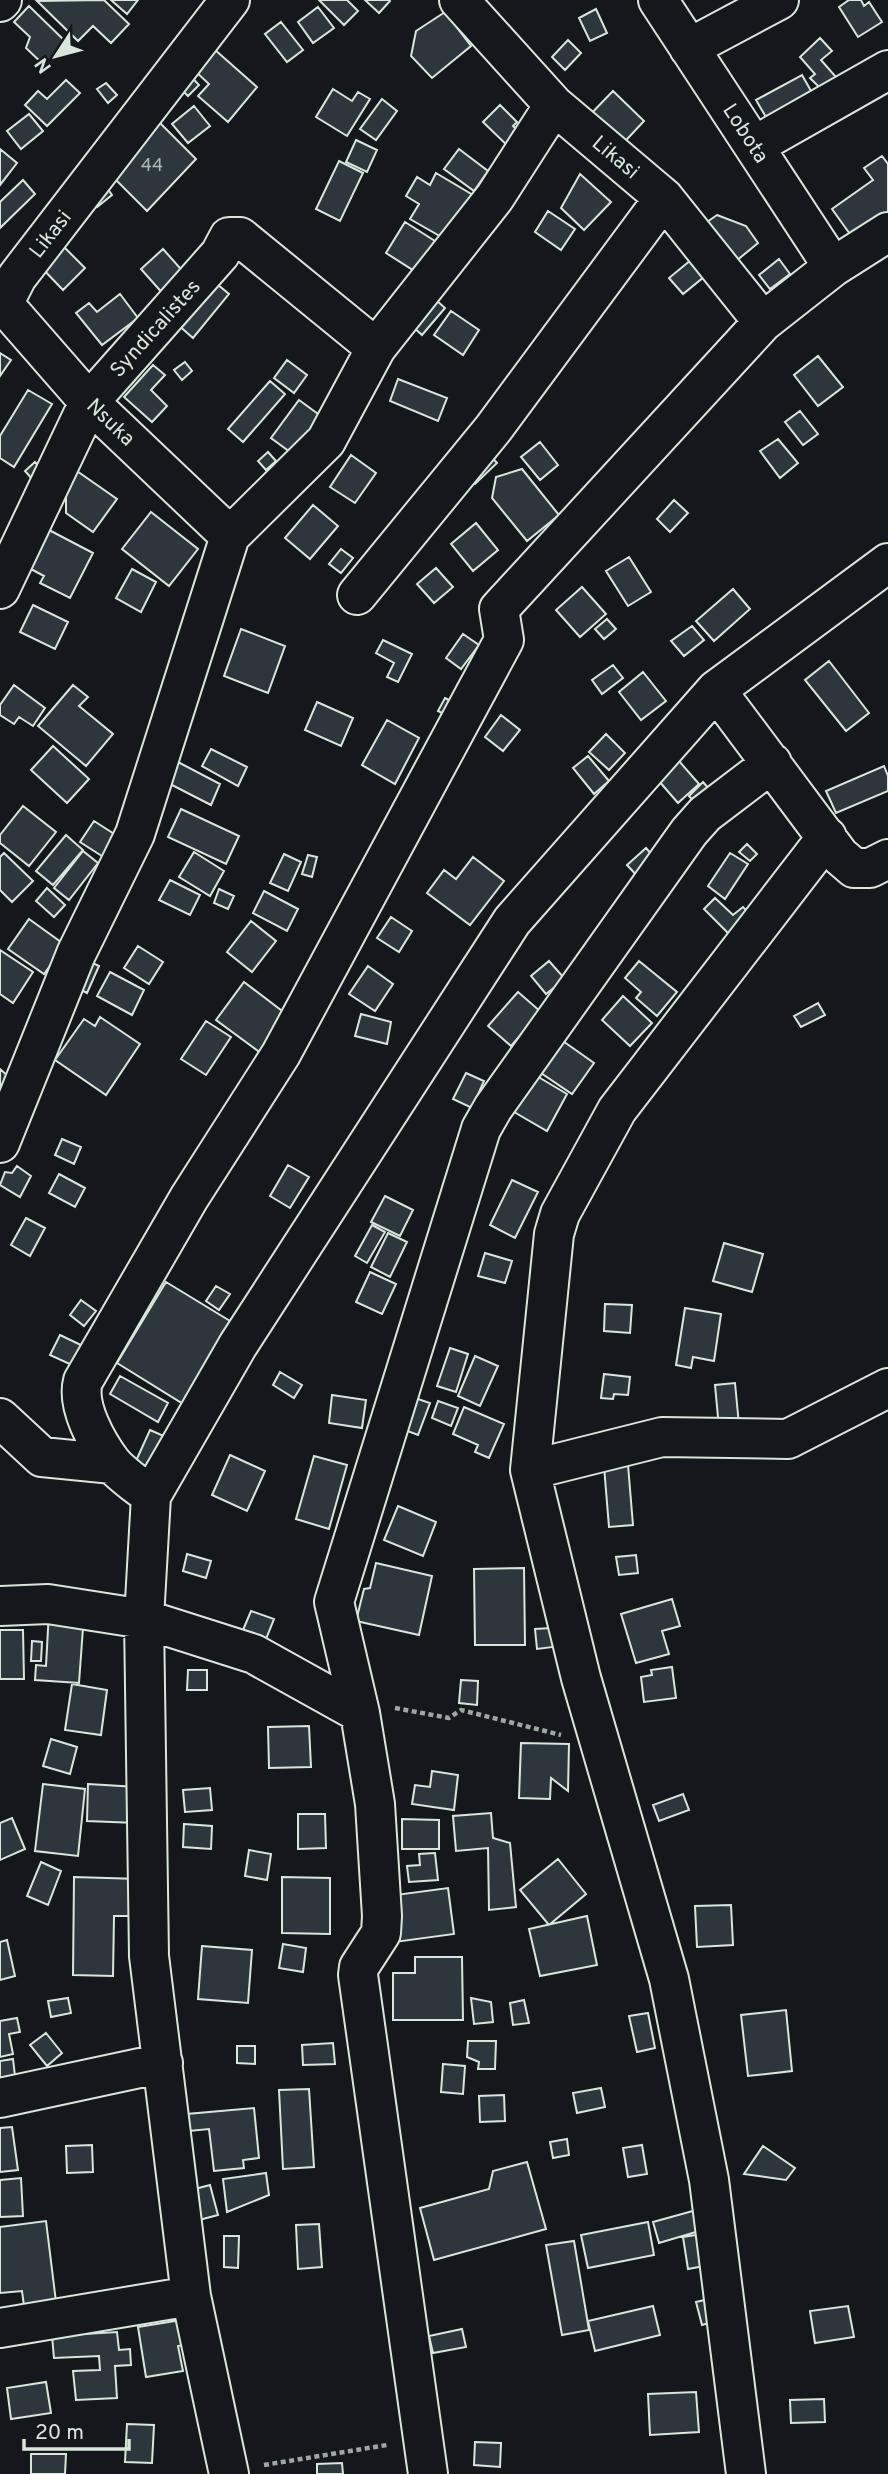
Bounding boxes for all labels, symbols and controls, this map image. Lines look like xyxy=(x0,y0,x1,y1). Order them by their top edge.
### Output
north arrow xyxy=(21,21,91,91)
text: N xyxy=(30,52,58,77)
street label: Lobota xyxy=(715,99,774,169)
street label: Likasi xyxy=(586,130,644,186)
house number: 44 xyxy=(141,155,163,178)
street label: Likasi xyxy=(24,205,78,264)
street label: Syndicalistes xyxy=(105,274,207,384)
street label: Nsuka xyxy=(80,393,140,453)
scale bar xyxy=(24,2408,130,2452)
text: 20 m xyxy=(35,2420,84,2447)

